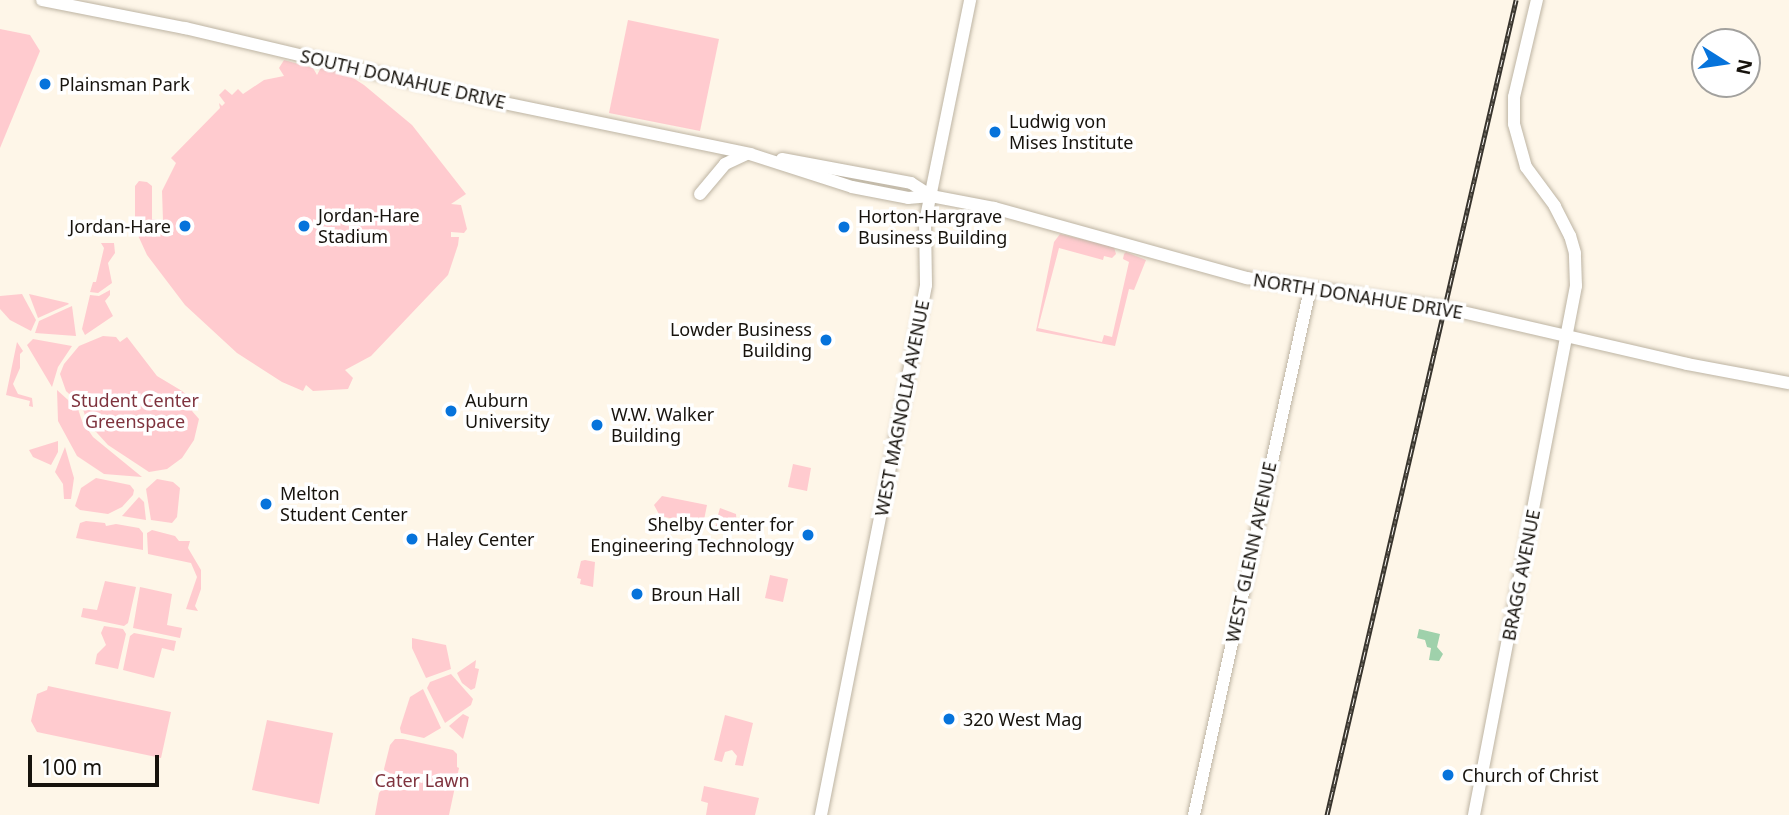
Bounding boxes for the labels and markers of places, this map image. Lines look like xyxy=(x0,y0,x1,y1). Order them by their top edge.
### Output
place label: Plainsman Park xyxy=(59,73,190,95)
marker: Plainsman Park xyxy=(37,76,53,92)
place label: Ludwig von Mises Institute xyxy=(1009,111,1133,154)
marker: Ludwig von Mises Institute xyxy=(987,124,1003,140)
place label: Jordan-Hare Stadium xyxy=(318,205,420,248)
place label: Horton-Hargrave Business Building xyxy=(858,206,1007,248)
place label: Jordan-Hare xyxy=(69,215,171,237)
marker: Jordan-Hare xyxy=(177,218,193,234)
marker: Jordan-Hare Stadium xyxy=(296,218,312,234)
marker: Horton-Hargrave Business Building xyxy=(836,219,852,235)
place label: Lowder Business Building xyxy=(670,319,812,362)
marker: Lowder Business Building xyxy=(818,332,834,348)
place label: Auburn University xyxy=(465,390,550,432)
marker: Auburn University xyxy=(443,403,459,419)
place label: W.W. Walker Building xyxy=(611,404,714,446)
marker: W.W. Walker Building xyxy=(589,417,605,433)
place label: Melton Student Center xyxy=(280,483,408,526)
marker: Melton Student Center xyxy=(258,496,274,512)
place label: Shelby Center for Engineering Technology xyxy=(590,514,794,556)
marker: Shelby Center for Engineering Technology xyxy=(800,527,816,543)
place label: Haley Center xyxy=(426,528,534,550)
marker: Haley Center xyxy=(404,531,420,547)
place label: Broun Hall xyxy=(651,583,740,605)
marker: Broun Hall xyxy=(629,586,645,602)
place label: 320 West Mag xyxy=(963,708,1082,730)
marker: 320 West Mag xyxy=(941,711,957,727)
place label: Church of Christ xyxy=(1462,764,1599,786)
marker: Church of Christ xyxy=(1440,767,1456,783)

